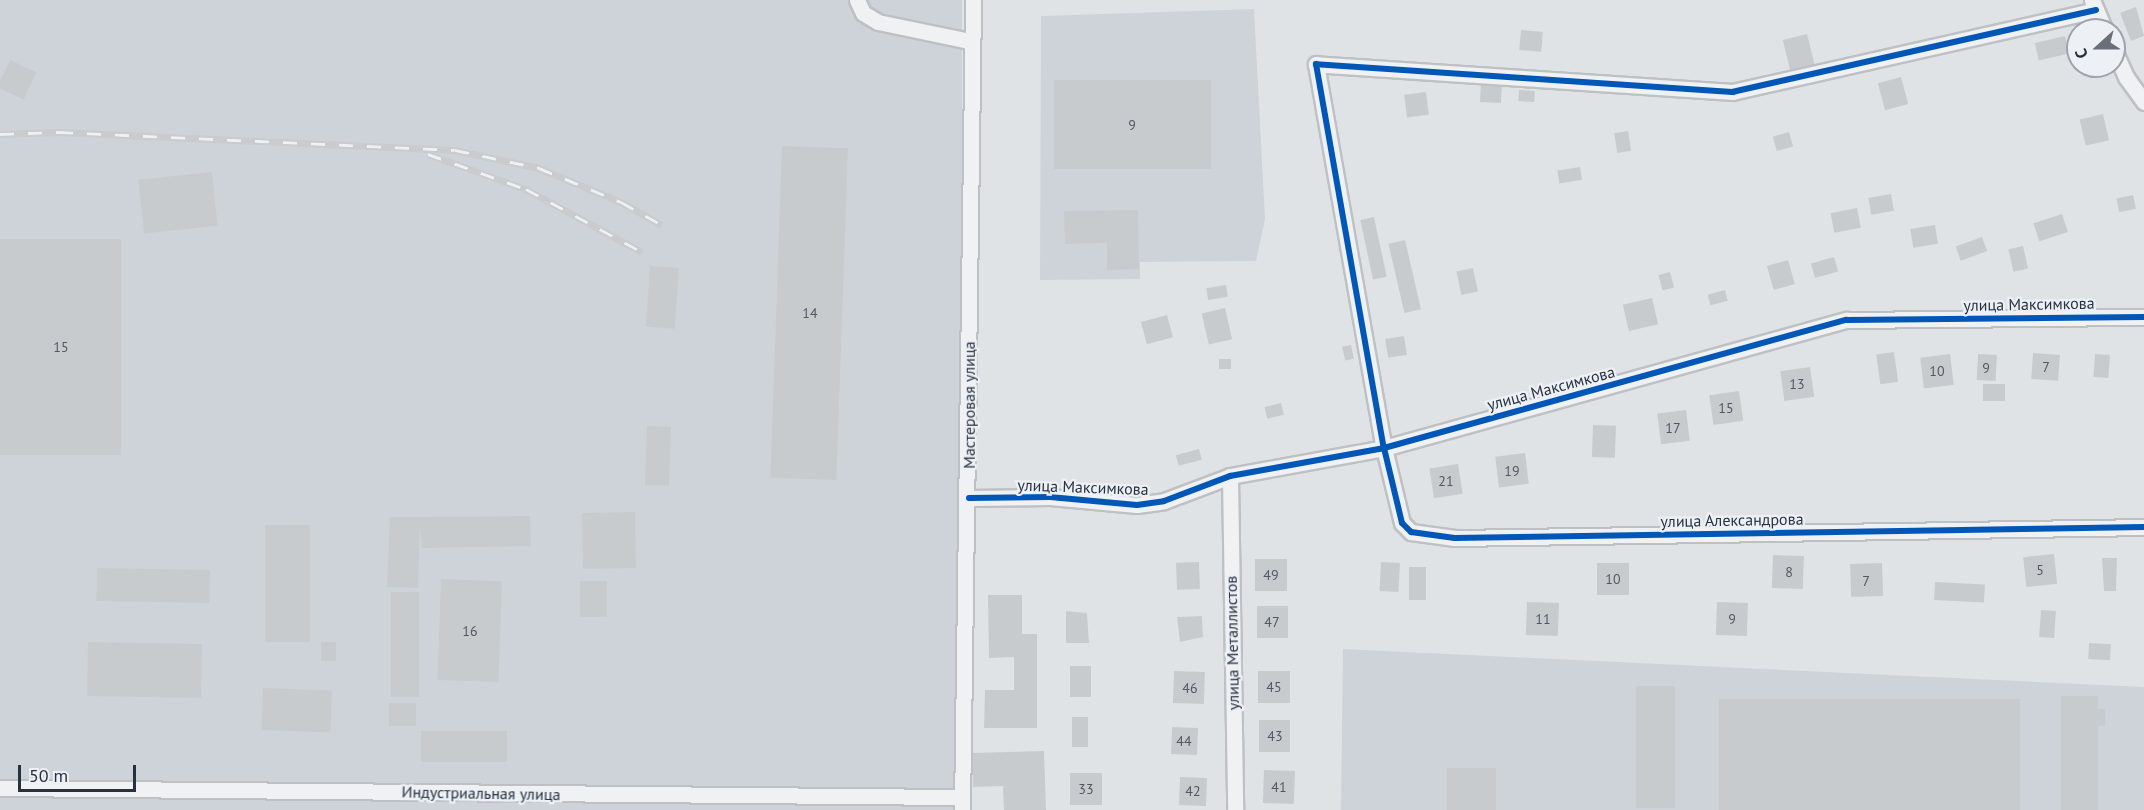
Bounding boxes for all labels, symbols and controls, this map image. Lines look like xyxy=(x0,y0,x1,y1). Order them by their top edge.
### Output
north arrow xyxy=(2066,18,2126,78)
text: С xyxy=(2070,46,2092,62)
house number: 9 xyxy=(1128,117,1136,133)
street label: улица Максимкова xyxy=(1963,293,2095,315)
house number: 14 xyxy=(802,305,818,321)
house number: 15 xyxy=(53,339,69,355)
street label: Мастеровая улица xyxy=(959,341,979,469)
house number: 7 xyxy=(2042,359,2050,375)
house number: 9 xyxy=(1982,360,1990,376)
street label: улица Максимкова xyxy=(1485,362,1617,414)
house number: 10 xyxy=(1929,363,1945,379)
house number: 13 xyxy=(1789,376,1805,392)
house number: 15 xyxy=(1718,400,1734,416)
house number: 17 xyxy=(1665,420,1681,436)
house number: 19 xyxy=(1504,463,1520,479)
house number: 21 xyxy=(1438,473,1454,489)
street label: улица Максимкова xyxy=(1017,475,1149,499)
street label: улица Александрова xyxy=(1660,509,1804,531)
house number: 5 xyxy=(2036,562,2044,578)
house number: 8 xyxy=(1785,564,1793,580)
house number: 49 xyxy=(1263,567,1279,583)
house number: 10 xyxy=(1605,571,1621,587)
house number: 7 xyxy=(1862,573,1870,589)
street label: улица Металлистов xyxy=(1221,576,1243,710)
house number: 11 xyxy=(1535,611,1551,627)
house number: 9 xyxy=(1728,611,1736,627)
house number: 47 xyxy=(1264,614,1280,630)
house number: 16 xyxy=(462,623,478,639)
house number: 45 xyxy=(1266,679,1282,695)
house number: 46 xyxy=(1182,680,1198,696)
house number: 43 xyxy=(1267,728,1283,744)
house number: 44 xyxy=(1176,733,1192,749)
scale bar xyxy=(21,753,140,791)
text: 50 m xyxy=(29,764,68,787)
house number: 41 xyxy=(1271,779,1287,795)
house number: 33 xyxy=(1078,781,1094,797)
street label: Индустриальная улица xyxy=(401,782,561,804)
house number: 42 xyxy=(1185,783,1201,799)

